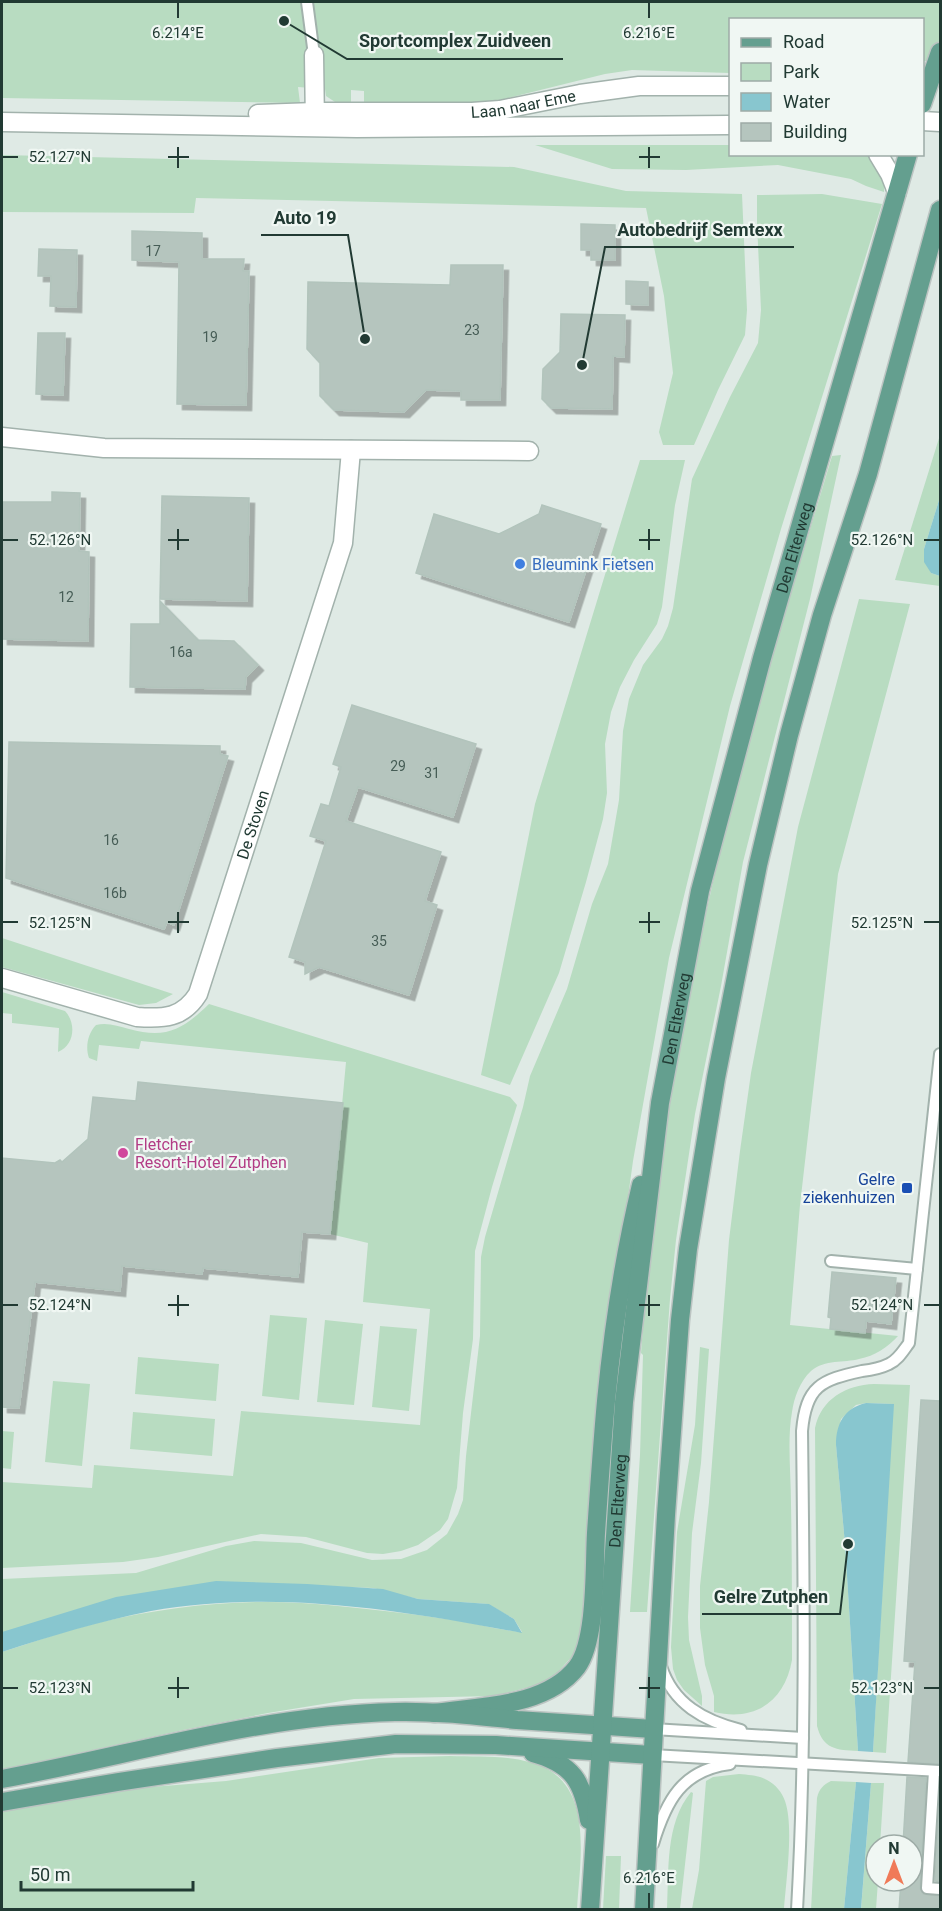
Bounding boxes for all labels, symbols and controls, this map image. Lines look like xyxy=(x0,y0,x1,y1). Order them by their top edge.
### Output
legend xyxy=(729,18,924,156)
callout: Sportcomplex Zuidveen xyxy=(347,23,563,59)
text: 6.214°E xyxy=(152,24,204,42)
text: 6.216°E xyxy=(623,24,675,42)
text: Sportcomplex Zuidveen xyxy=(359,30,551,51)
text: Road xyxy=(783,31,824,52)
text: Park xyxy=(783,61,820,82)
street label: Laan naar Eme xyxy=(470,86,577,122)
text: Water xyxy=(783,91,830,112)
text: Building xyxy=(783,121,847,142)
text: 52.127°N xyxy=(29,148,91,166)
callout: Auto 19 xyxy=(261,199,348,235)
text: Auto 19 xyxy=(273,207,337,228)
callout: Autobedrijf Semtexx xyxy=(605,211,794,247)
text: Autobedrijf Semtexx xyxy=(617,219,784,240)
house number: 17 xyxy=(145,243,161,259)
house number: 23 xyxy=(464,322,480,338)
house number: 19 xyxy=(202,329,218,345)
street label: Den Elterweg xyxy=(772,500,817,595)
text: 52.126°N xyxy=(29,531,91,549)
text: 52.126°N xyxy=(851,531,913,549)
place label: Bleumink Fietsen xyxy=(532,555,654,574)
marker: Bleumink Fietsen xyxy=(513,557,527,571)
house number: 12 xyxy=(58,589,74,605)
house number: 16a xyxy=(169,644,193,660)
house number: 29 xyxy=(390,758,406,774)
house number: 31 xyxy=(424,765,440,781)
street label: De Stoven xyxy=(233,788,273,862)
house number: 16 xyxy=(103,832,119,848)
house number: 16b xyxy=(103,885,127,901)
text: 52.125°N xyxy=(29,914,91,932)
text: 52.125°N xyxy=(851,914,913,932)
house number: 35 xyxy=(371,933,387,949)
street label: Den Elterweg xyxy=(658,971,694,1067)
place label: Fletcher Resort-Hotel Zutphen xyxy=(135,1135,287,1172)
marker: Fletcher Resort-Hotel Zutphen xyxy=(116,1146,130,1160)
place label: Gelre ziekenhuizen xyxy=(803,1170,895,1207)
marker: Gelre ziekenhuizen xyxy=(900,1181,914,1195)
text: 52.124°N xyxy=(29,1296,91,1314)
text: 52.124°N xyxy=(851,1296,913,1314)
street label: Den Elterweg xyxy=(605,1454,630,1548)
callout: Gelre Zutphen xyxy=(702,1578,840,1614)
text: Gelre Zutphen xyxy=(714,1586,828,1607)
text: 52.123°N xyxy=(29,1679,91,1697)
text: 52.123°N xyxy=(851,1679,913,1697)
north arrow xyxy=(864,1833,924,1893)
text: N xyxy=(888,1839,900,1858)
scale bar xyxy=(21,1854,194,1892)
text: 50 m xyxy=(30,1864,70,1885)
text: 6.216°E xyxy=(623,1869,675,1887)

